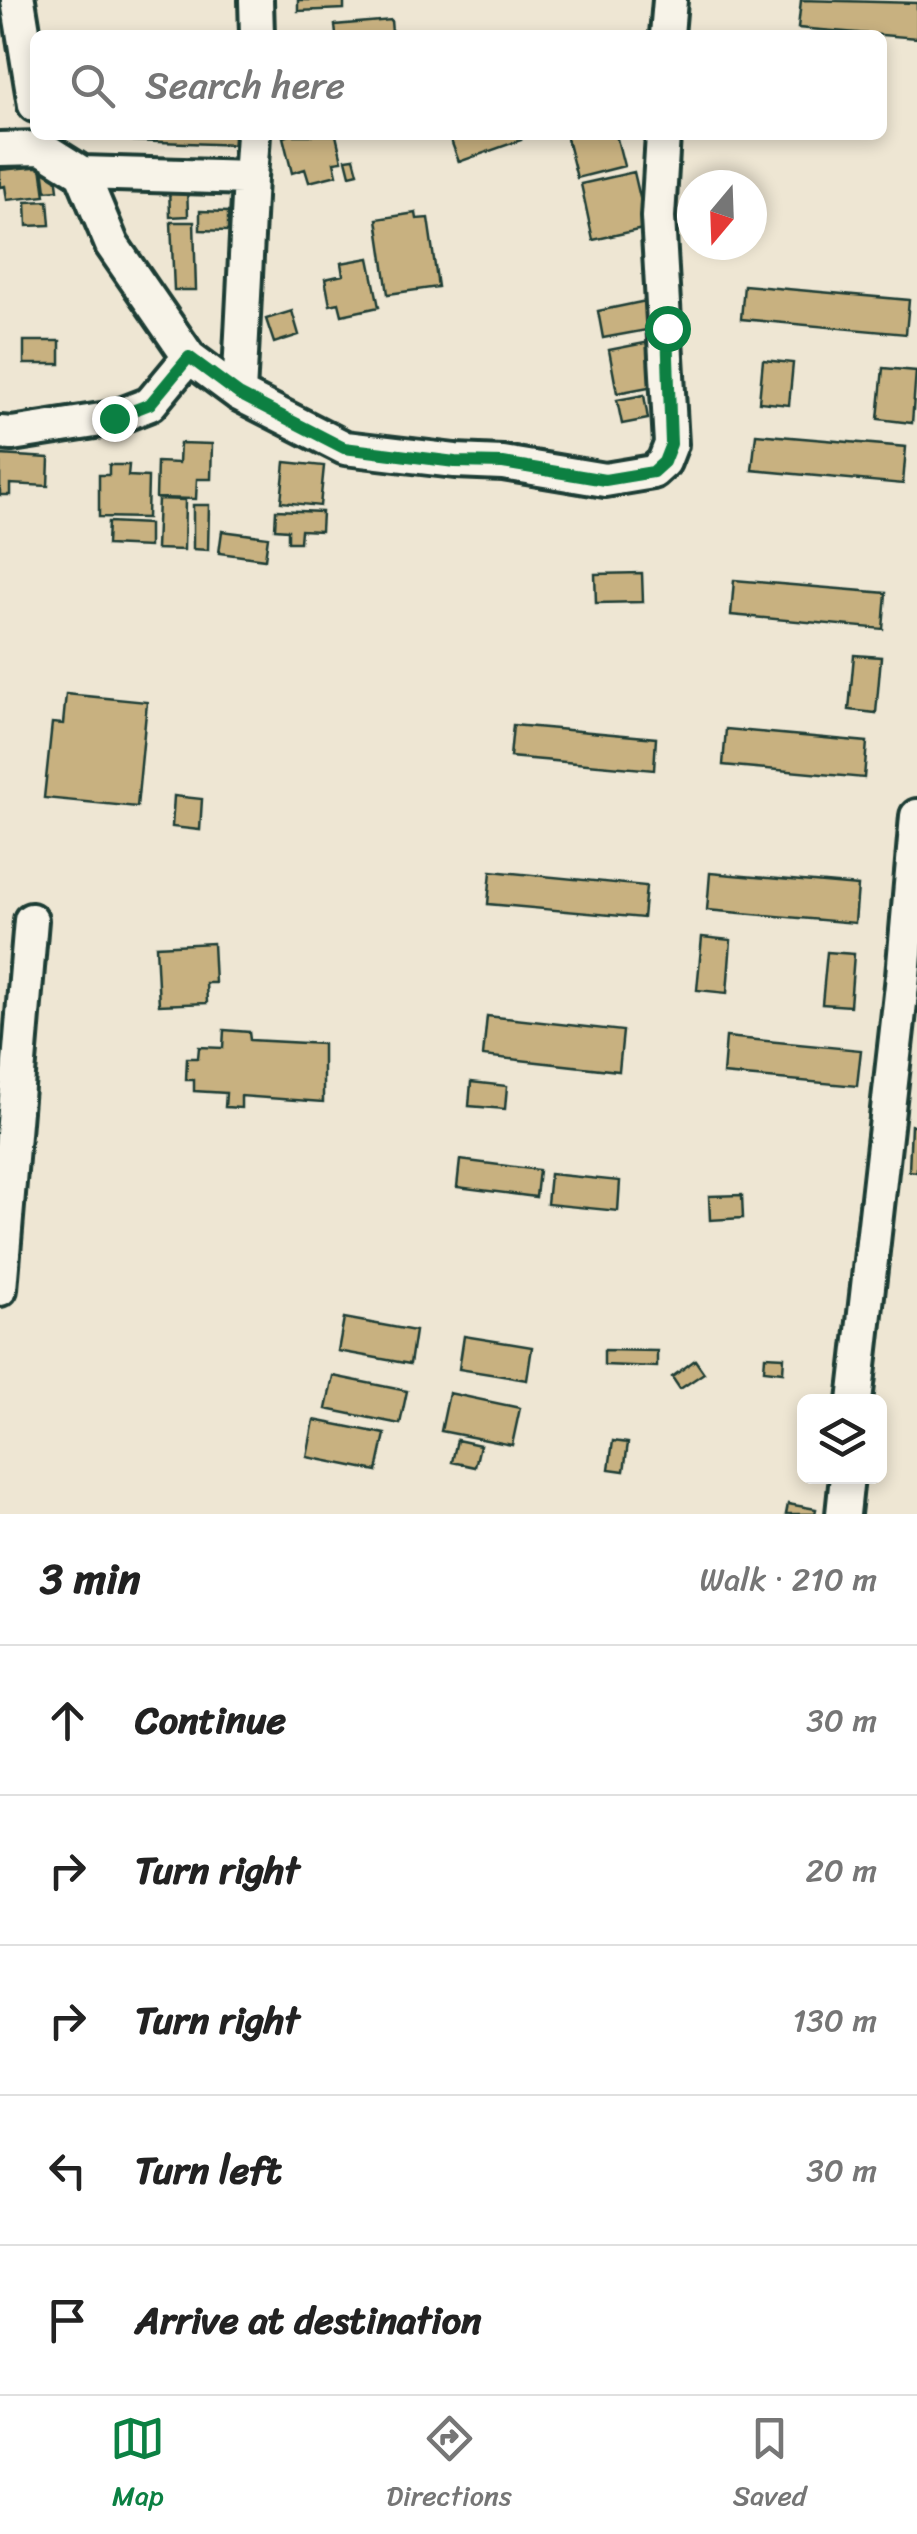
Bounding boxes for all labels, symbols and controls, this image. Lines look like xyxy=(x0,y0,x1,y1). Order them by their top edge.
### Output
search box xyxy=(30,30,887,140)
text: Search here xyxy=(145,52,345,119)
icon: search xyxy=(65,58,120,113)
north arrow xyxy=(677,170,767,260)
route start xyxy=(645,306,691,352)
route end xyxy=(92,396,138,442)
map controls xyxy=(797,1394,887,1484)
button: layers xyxy=(797,1394,887,1484)
text: 3 min xyxy=(40,1542,140,1616)
text: Walk · 210 m xyxy=(700,1551,877,1608)
text: Continue xyxy=(135,1687,286,1754)
text: 30 m xyxy=(806,1692,877,1749)
icon: ahead xyxy=(40,1693,95,1748)
text: Turn right xyxy=(135,1837,300,1904)
text: 20 m xyxy=(805,1842,877,1899)
icon: right xyxy=(40,1843,95,1898)
text: Turn right xyxy=(135,1987,300,2054)
text: 130 m xyxy=(793,1992,877,2049)
icon: right xyxy=(40,1993,95,2048)
text: Turn left xyxy=(135,2137,281,2204)
text: 30 m xyxy=(806,2142,877,2199)
icon: left xyxy=(40,2143,95,2198)
text: Arrive at destination xyxy=(135,2287,482,2354)
icon: arrive xyxy=(40,2293,95,2348)
tab: Map xyxy=(110,2411,165,2520)
tab: Directions xyxy=(386,2411,512,2520)
tab: Saved xyxy=(733,2411,807,2520)

